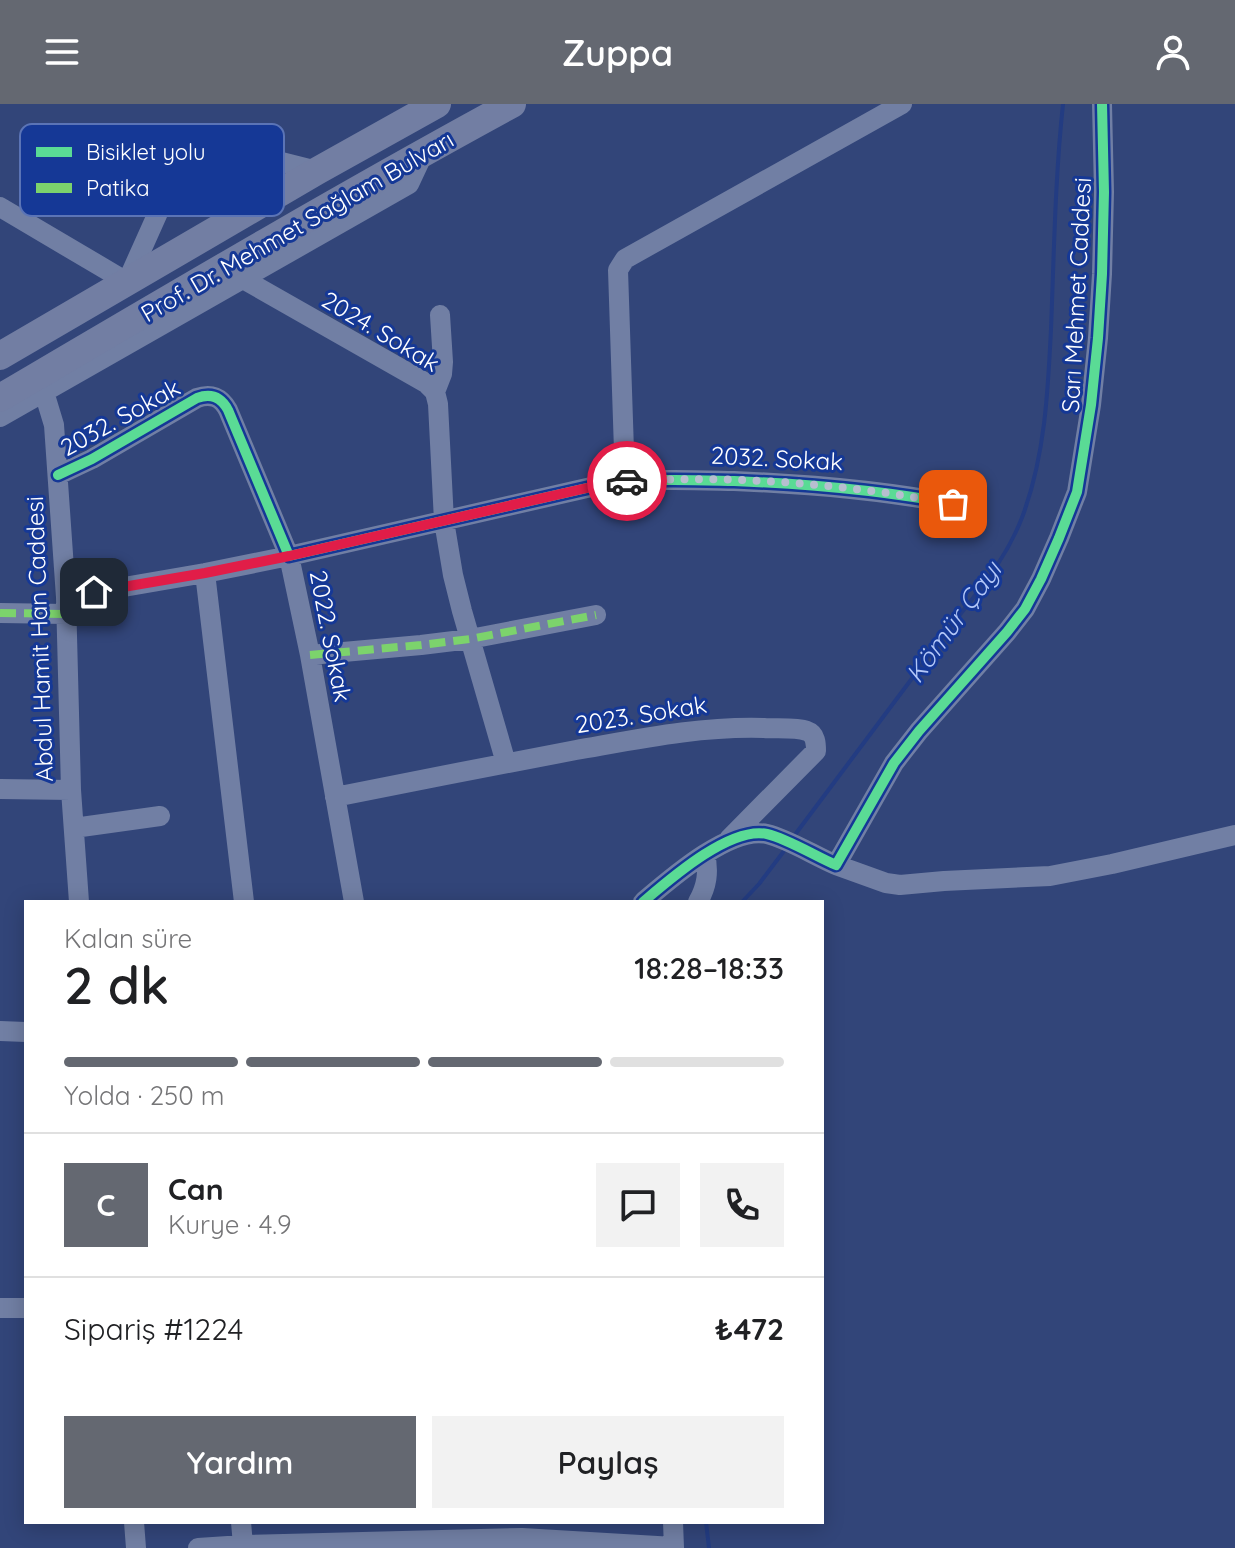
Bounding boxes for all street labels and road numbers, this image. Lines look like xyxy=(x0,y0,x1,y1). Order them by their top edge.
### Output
street label: Prof. Dr. Mehmet Sağlam Bulvarı xyxy=(135,124,459,328)
street label: Sarı Mehmet Caddesi xyxy=(1055,177,1097,413)
street label: 2024. Sokak xyxy=(317,284,445,378)
street label: 2032. Sokak xyxy=(55,372,185,462)
street label: 2032. Sokak xyxy=(710,440,844,476)
street label: Abdul Hamit Han Caddesi xyxy=(19,496,59,782)
street label: 2022. Sokak xyxy=(304,568,358,704)
street label: 2023. Sokak xyxy=(573,689,709,739)

